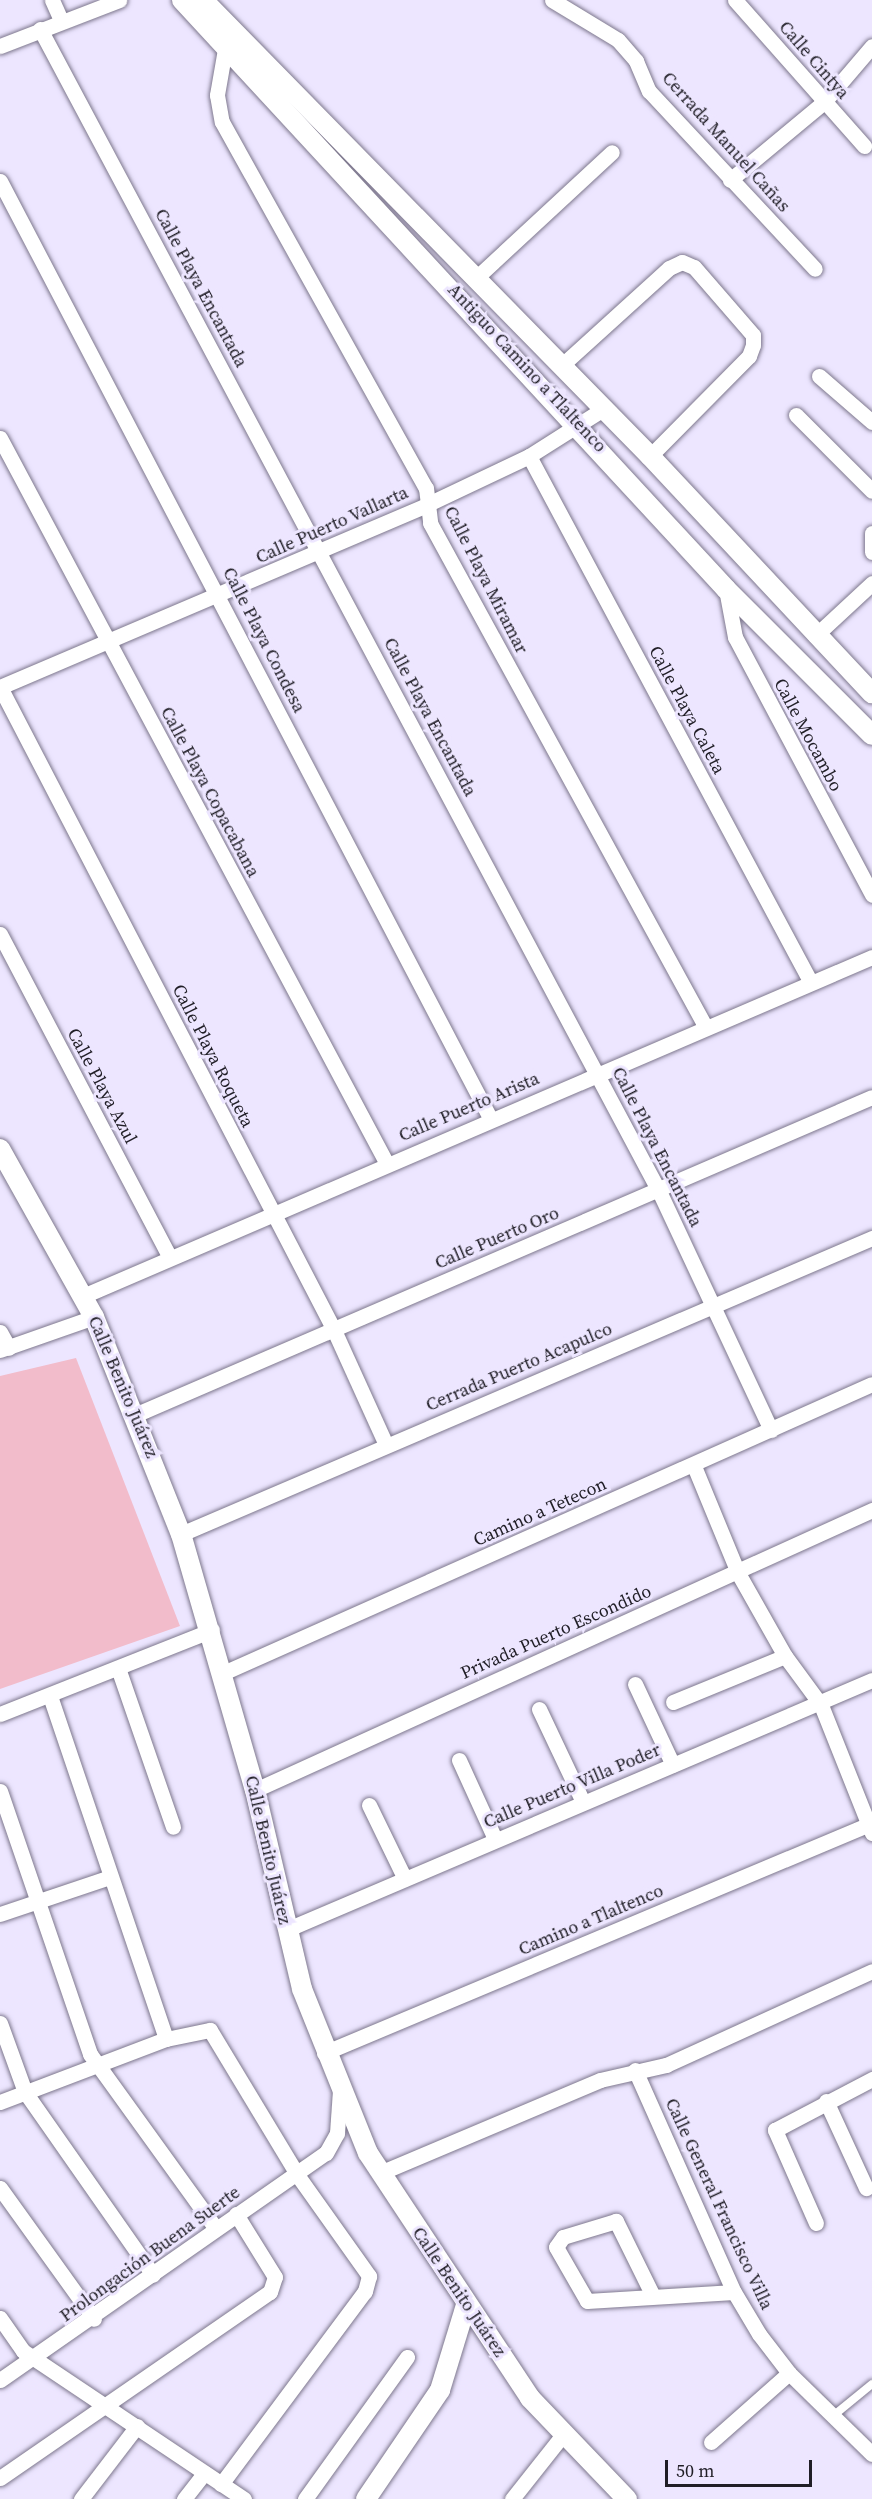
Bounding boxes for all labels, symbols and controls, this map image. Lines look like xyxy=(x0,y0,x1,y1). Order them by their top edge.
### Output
street label: Calle Cintya xyxy=(774,17,854,103)
street label: Cerrada Manuel Cañas xyxy=(657,67,795,217)
street label: Calle Playa Encantada xyxy=(150,205,252,371)
street label: Antiguo Camino a Tlaltenco xyxy=(443,279,611,457)
street label: Calle Puerto Vallarta xyxy=(252,482,412,568)
street label: Calle Playa Miramar xyxy=(439,503,533,657)
street label: Calle Playa Condesa xyxy=(218,564,310,716)
street label: Calle Playa Encantada xyxy=(379,634,481,800)
street label: Calle Playa Caleta xyxy=(644,642,730,778)
street label: Calle Mocambo xyxy=(769,675,847,795)
street label: Calle Playa Copacabana xyxy=(156,703,264,881)
street label: Calle Playa Roqueta xyxy=(168,981,258,1131)
street label: Calle Playa Azul xyxy=(62,1025,142,1147)
street label: Calle Playa Encantada xyxy=(607,1064,707,1230)
street label: Calle Puerto Arista xyxy=(396,1068,542,1146)
street label: Calle Puerto Oro xyxy=(432,1202,562,1274)
street label: Calle Benito Juárez xyxy=(83,1313,163,1461)
street label: Cerrada Puerto Acapulco xyxy=(423,1318,615,1416)
street label: Camino a Tetecon xyxy=(470,1473,610,1551)
street label: Privada Puerto Escondido xyxy=(457,1580,655,1684)
street label: Calle Puerto Villa Poder xyxy=(480,1739,664,1833)
street label: Calle Benito Juárez xyxy=(240,1774,296,1926)
street label: Camino a Tlaltenco xyxy=(515,1880,667,1960)
street label: Calle General Francisco Villa xyxy=(660,2095,778,2313)
street label: Prolongación Buena Suerte xyxy=(56,2181,244,2327)
street label: Calle Benito Juárez xyxy=(408,2223,510,2361)
scale bar xyxy=(668,2448,815,2486)
text: 50 m xyxy=(676,2458,714,2483)

